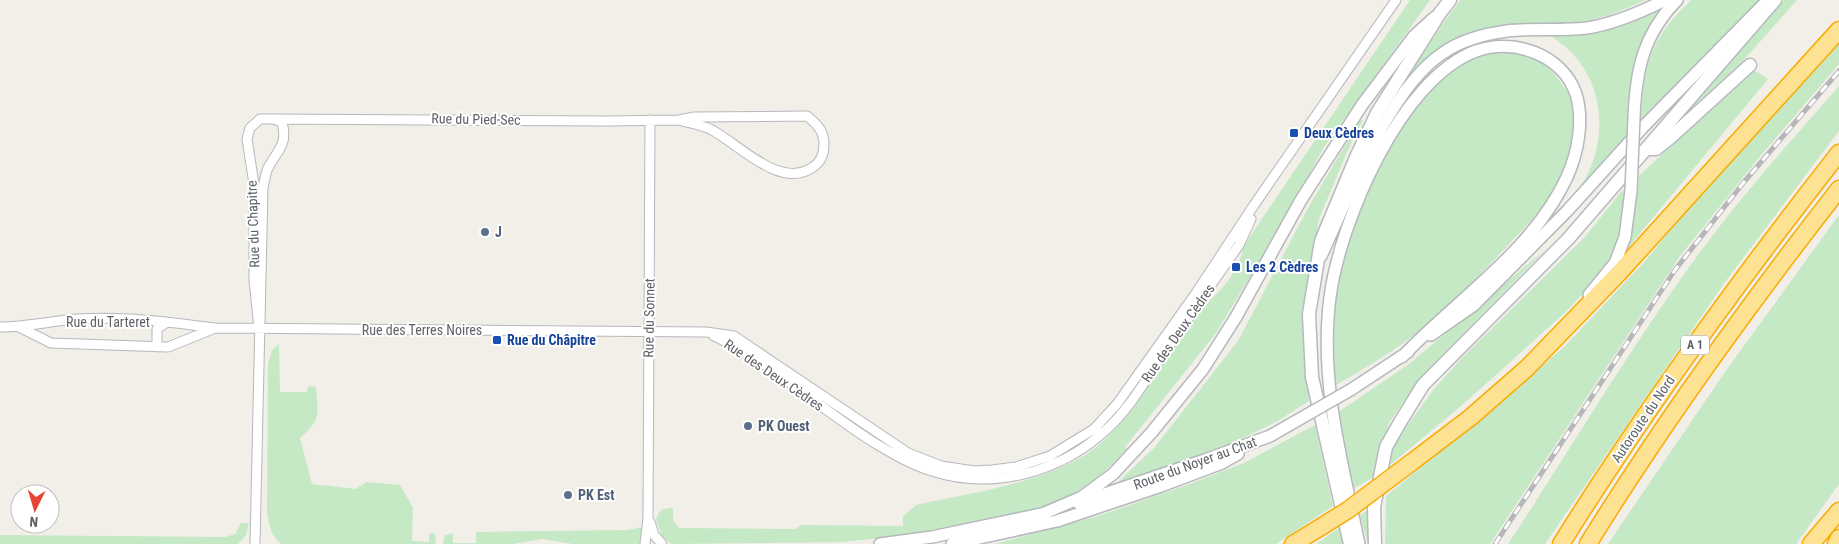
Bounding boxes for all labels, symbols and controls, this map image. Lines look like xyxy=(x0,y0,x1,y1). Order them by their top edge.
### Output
street label: Rue du Pied-Sec xyxy=(431,110,521,128)
place label: Deux Cèdres xyxy=(1304,125,1374,141)
marker: Deux Cèdres xyxy=(1288,127,1300,139)
street label: Rue du Chapitre xyxy=(243,180,263,268)
place label: J xyxy=(495,224,502,240)
marker: J xyxy=(479,226,491,238)
place label: Les 2 Cèdres xyxy=(1246,259,1318,275)
marker: Les 2 Cèdres xyxy=(1230,261,1242,273)
street label: Rue du Sonnet xyxy=(640,278,658,358)
street label: Rue des Deux Cèdres xyxy=(1138,281,1218,385)
street label: Rue du Tarteret xyxy=(66,314,150,330)
street label: Rue des Terres Noires xyxy=(362,322,482,338)
place label: Rue du Châpitre xyxy=(507,332,596,348)
marker: Rue du Châpitre xyxy=(491,334,503,346)
street label: Rue des Deux Cèdres xyxy=(721,336,827,414)
road number: A 1 xyxy=(1681,336,1709,354)
street label: Autoroute du Nord xyxy=(1608,373,1678,465)
place label: PK Ouest xyxy=(758,418,810,434)
marker: PK Ouest xyxy=(742,420,754,432)
street label: Route du Noyer au Chat xyxy=(1131,433,1259,493)
north arrow xyxy=(10,484,60,534)
place label: PK Est xyxy=(578,487,614,503)
marker: PK Est xyxy=(562,489,574,501)
text: N xyxy=(29,514,39,530)

